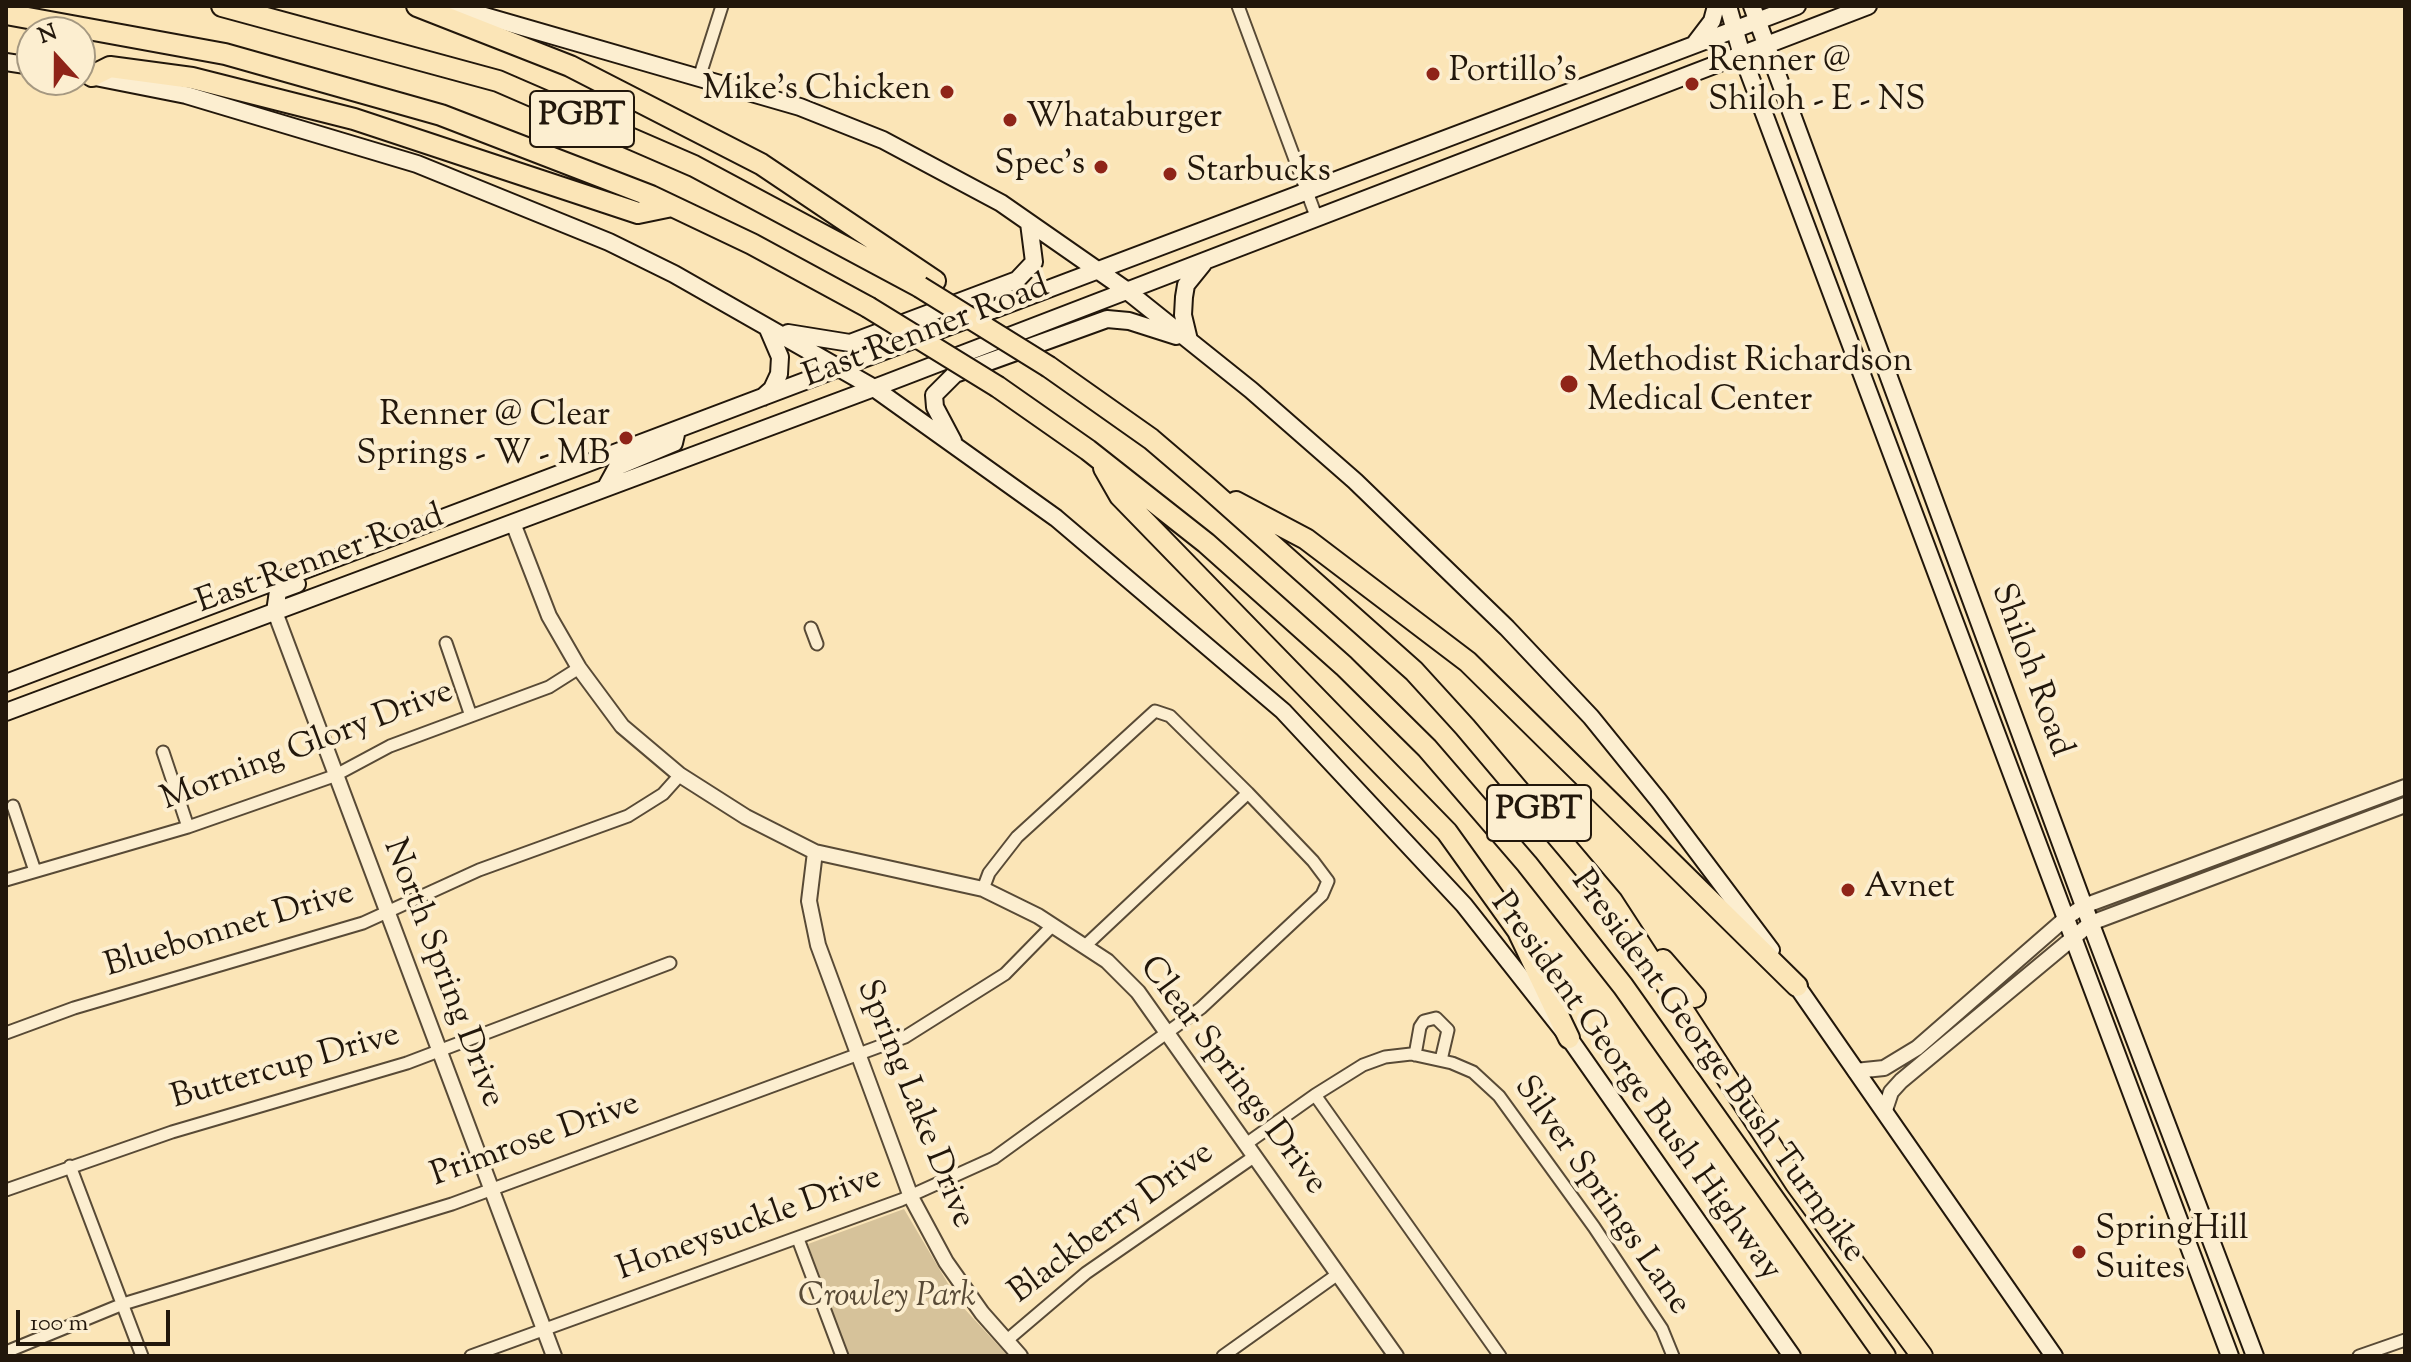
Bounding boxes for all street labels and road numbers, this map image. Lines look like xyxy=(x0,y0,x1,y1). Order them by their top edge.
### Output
road number: PGBT xyxy=(530,91,634,147)
street label: East Renner Road xyxy=(798,268,1056,400)
street label: East Renner Road xyxy=(192,498,450,626)
street label: Shiloh Road xyxy=(1979,579,2079,763)
street label: Morning Glory Drive xyxy=(156,673,460,823)
road number: PGBT xyxy=(1487,785,1591,841)
street label: North Spring Drive xyxy=(371,834,511,1114)
street label: President George Bush Turnpike xyxy=(1560,864,1872,1272)
street label: Bluebonnet Drive xyxy=(100,875,360,989)
street label: President George Bush Highway xyxy=(1479,886,1789,1290)
street label: Clear Springs Drive xyxy=(1128,950,1334,1204)
street label: Spring Lake Drive xyxy=(845,975,981,1235)
street label: Buttercup Drive xyxy=(167,1017,405,1121)
street label: Silver Springs Lane xyxy=(1502,1070,1698,1324)
street label: Primrose Drive xyxy=(426,1085,646,1199)
street label: Blackberry Drive xyxy=(1003,1135,1223,1315)
street label: Honeysuckle Drive xyxy=(612,1159,888,1293)

